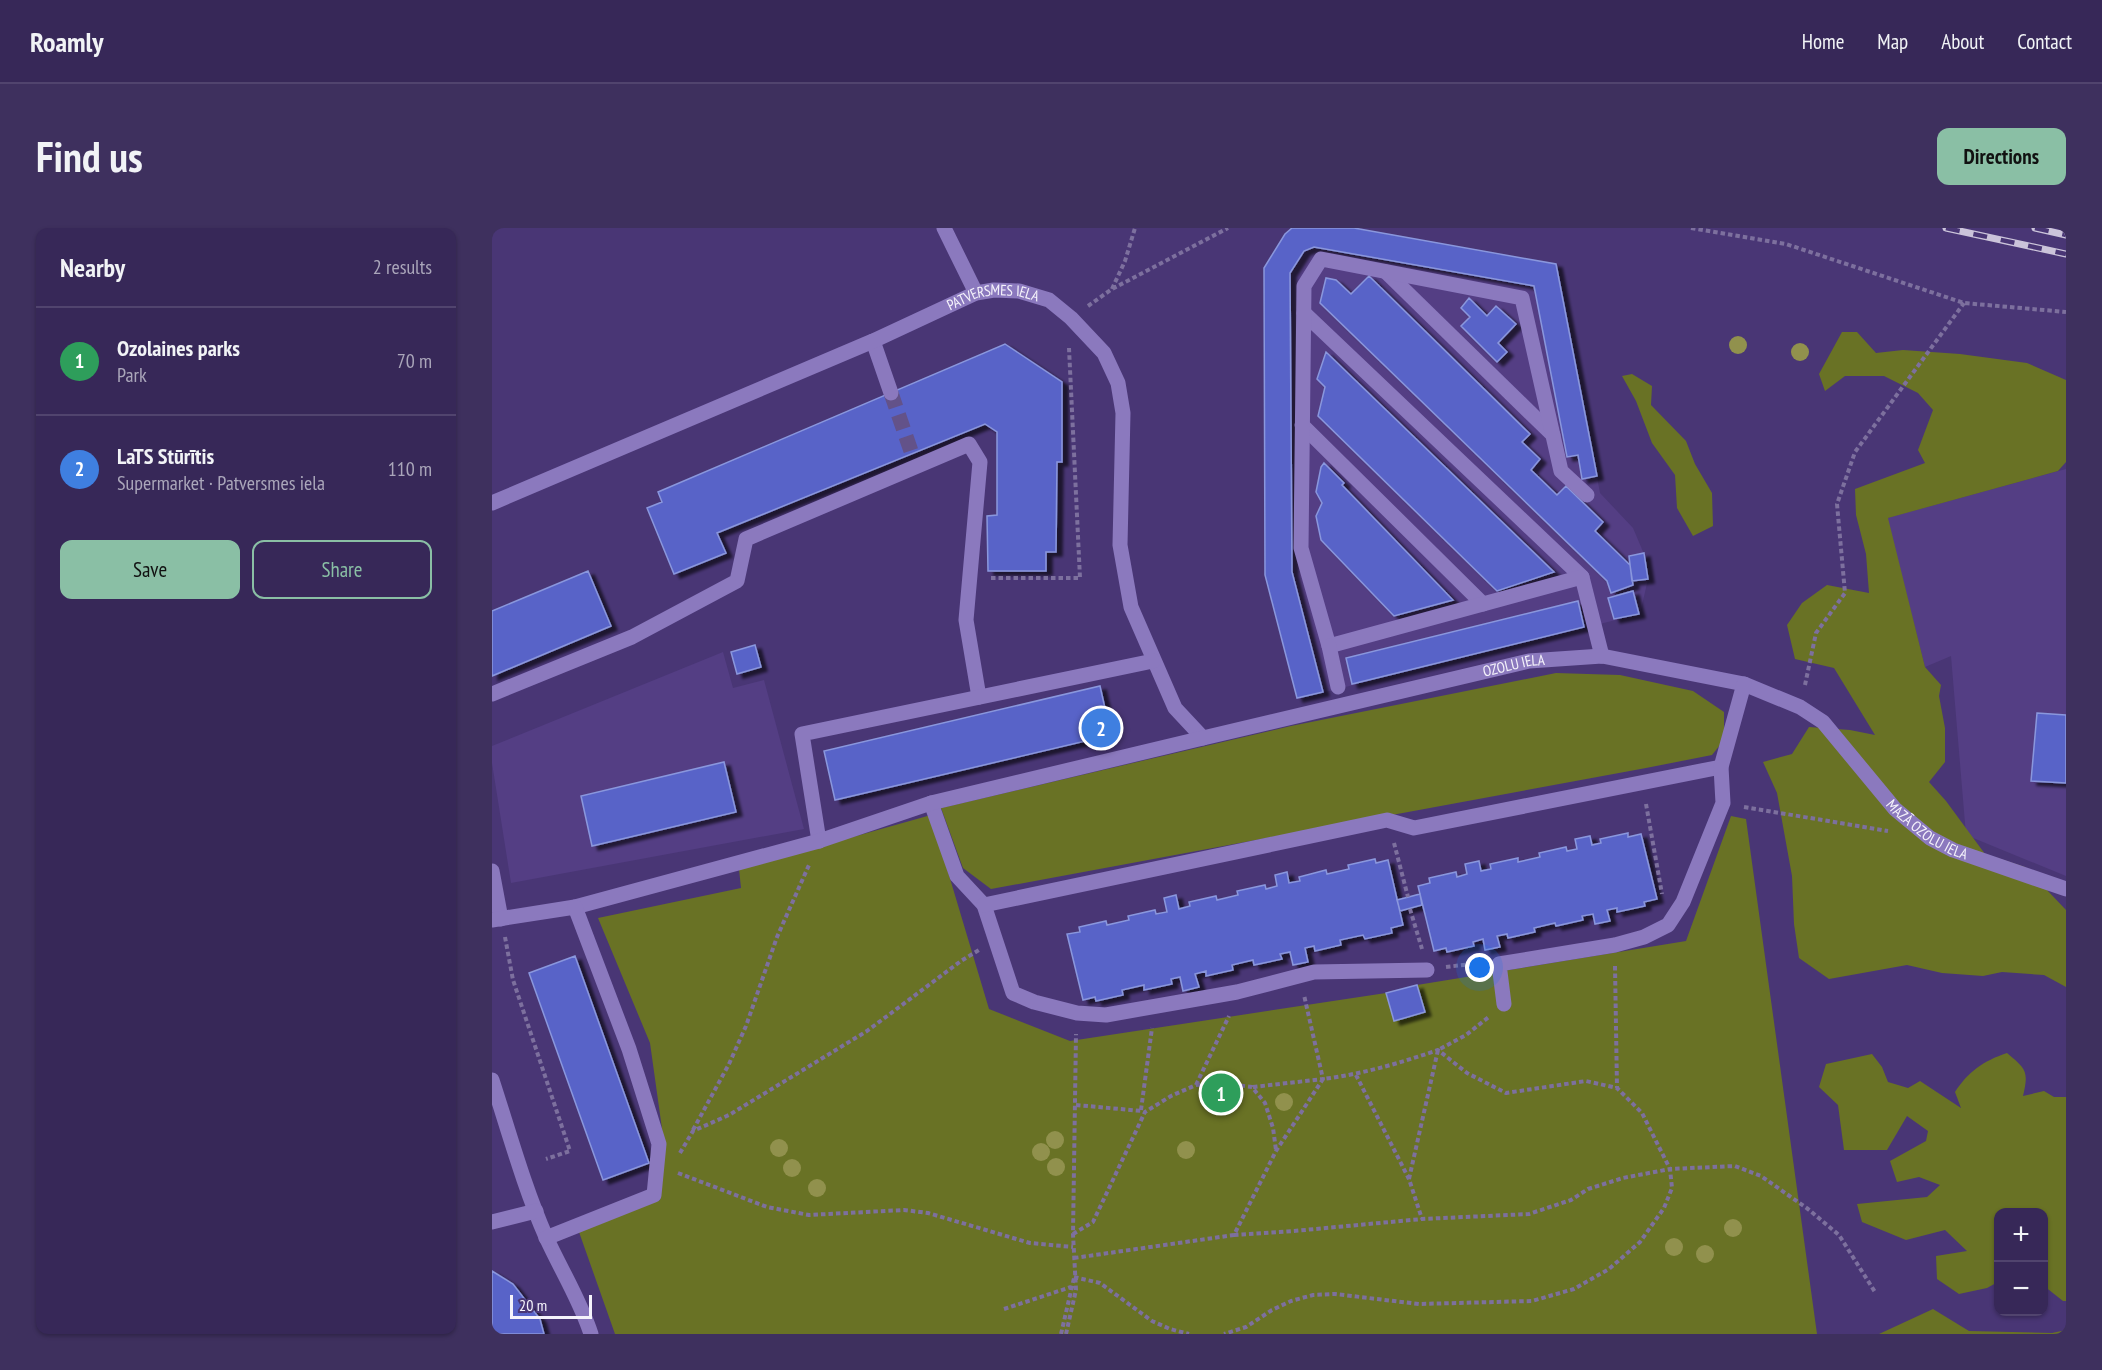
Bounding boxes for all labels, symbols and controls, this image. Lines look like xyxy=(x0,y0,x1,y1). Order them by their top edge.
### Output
text: Roamly xyxy=(30,23,104,60)
text: Home xyxy=(1802,28,1844,55)
text: Map xyxy=(1877,28,1908,55)
text: About xyxy=(1941,28,1984,55)
text: Contact xyxy=(2017,28,2072,55)
button: Directions xyxy=(1937,128,2066,185)
text: Find us xyxy=(36,129,143,184)
text: Nearby xyxy=(60,251,125,284)
text: 2 results xyxy=(373,254,432,280)
street label: PATVERSMES IELA xyxy=(944,280,1042,314)
text: Ozolaines parks xyxy=(117,334,240,362)
text: 1 xyxy=(75,348,84,374)
text: 70 m xyxy=(397,348,432,374)
text: Park xyxy=(117,362,147,388)
text: LaTS Stūrītis xyxy=(117,442,214,470)
text: 2 xyxy=(75,456,84,482)
text: 110 m xyxy=(388,456,432,482)
text: Supermarket · Patversmes iela xyxy=(117,470,325,496)
button: Save xyxy=(60,540,240,599)
button: Share xyxy=(252,540,432,599)
street label: OZOLU IELA xyxy=(1481,650,1546,681)
pin: 2 xyxy=(1082,706,1120,750)
street label: MAZĀ OZOLU IELA xyxy=(1882,795,1971,864)
your location xyxy=(1465,953,1494,982)
pin: 1 xyxy=(1202,1070,1240,1116)
map controls xyxy=(1994,1208,2048,1316)
button: + xyxy=(1994,1208,2048,1262)
button: − xyxy=(1994,1262,2048,1316)
scale bar xyxy=(510,1292,592,1320)
text: 20 m xyxy=(519,1295,547,1315)

